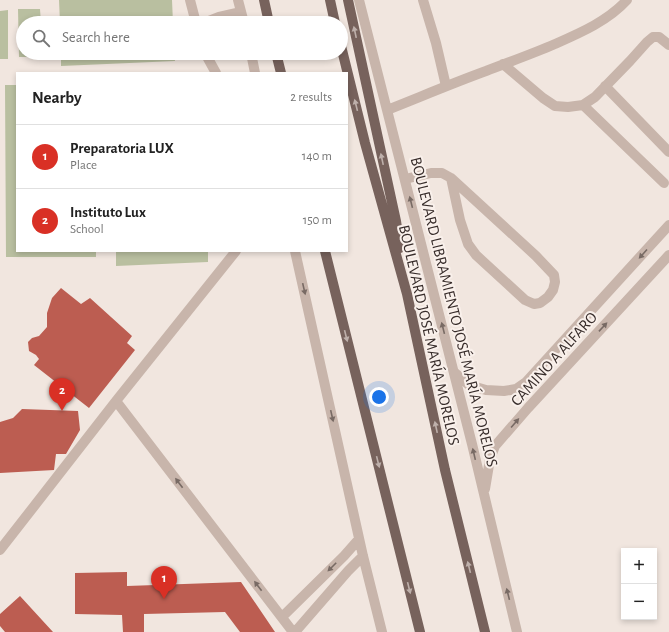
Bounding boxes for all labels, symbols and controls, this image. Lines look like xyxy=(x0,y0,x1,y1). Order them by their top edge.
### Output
search box xyxy=(16,16,348,60)
one-way arrow xyxy=(352,26,358,38)
icon: search xyxy=(30,27,52,49)
text: Search here xyxy=(62,30,130,45)
text: Nearby xyxy=(32,89,82,106)
text: 2 results xyxy=(290,91,332,104)
one-way arrow xyxy=(352,99,358,112)
text: Preparatoria LUX xyxy=(70,141,174,156)
text: 1 xyxy=(43,150,47,163)
text: 140 m xyxy=(302,150,332,163)
one-way arrow xyxy=(379,153,385,165)
street label: BOULEVARD LIBRAMIENTO JOSÉ MARÍA MORELOS xyxy=(408,155,502,469)
text: Place xyxy=(70,159,97,172)
one-way arrow xyxy=(407,196,413,208)
text: Instituto Lux xyxy=(70,205,146,220)
text: 2 xyxy=(42,214,48,227)
text: 150 m xyxy=(303,214,332,227)
text: School xyxy=(70,223,104,236)
street label: BOULEVARD JOSÉ MARÍA MORELOS xyxy=(396,223,464,447)
one-way arrow xyxy=(638,249,647,259)
one-way arrow xyxy=(301,283,307,295)
street label: CAMINO A ALFARO xyxy=(508,309,600,409)
one-way arrow xyxy=(439,322,445,334)
one-way arrow xyxy=(598,322,608,332)
one-way arrow xyxy=(343,330,349,342)
pin: 2 xyxy=(49,378,75,411)
your location xyxy=(369,387,389,407)
one-way arrow xyxy=(329,410,335,422)
one-way arrow xyxy=(511,417,520,428)
one-way arrow xyxy=(432,421,438,433)
one-way arrow xyxy=(471,448,477,460)
one-way arrow xyxy=(375,456,381,468)
one-way arrow xyxy=(175,477,183,488)
map controls xyxy=(621,548,657,620)
button: + xyxy=(621,548,657,584)
one-way arrow xyxy=(466,561,472,573)
one-way arrow xyxy=(327,562,337,572)
pin: 1 xyxy=(151,566,177,599)
one-way arrow xyxy=(255,581,263,591)
one-way arrow xyxy=(406,583,412,595)
button: − xyxy=(621,584,657,620)
one-way arrow xyxy=(504,588,510,600)

